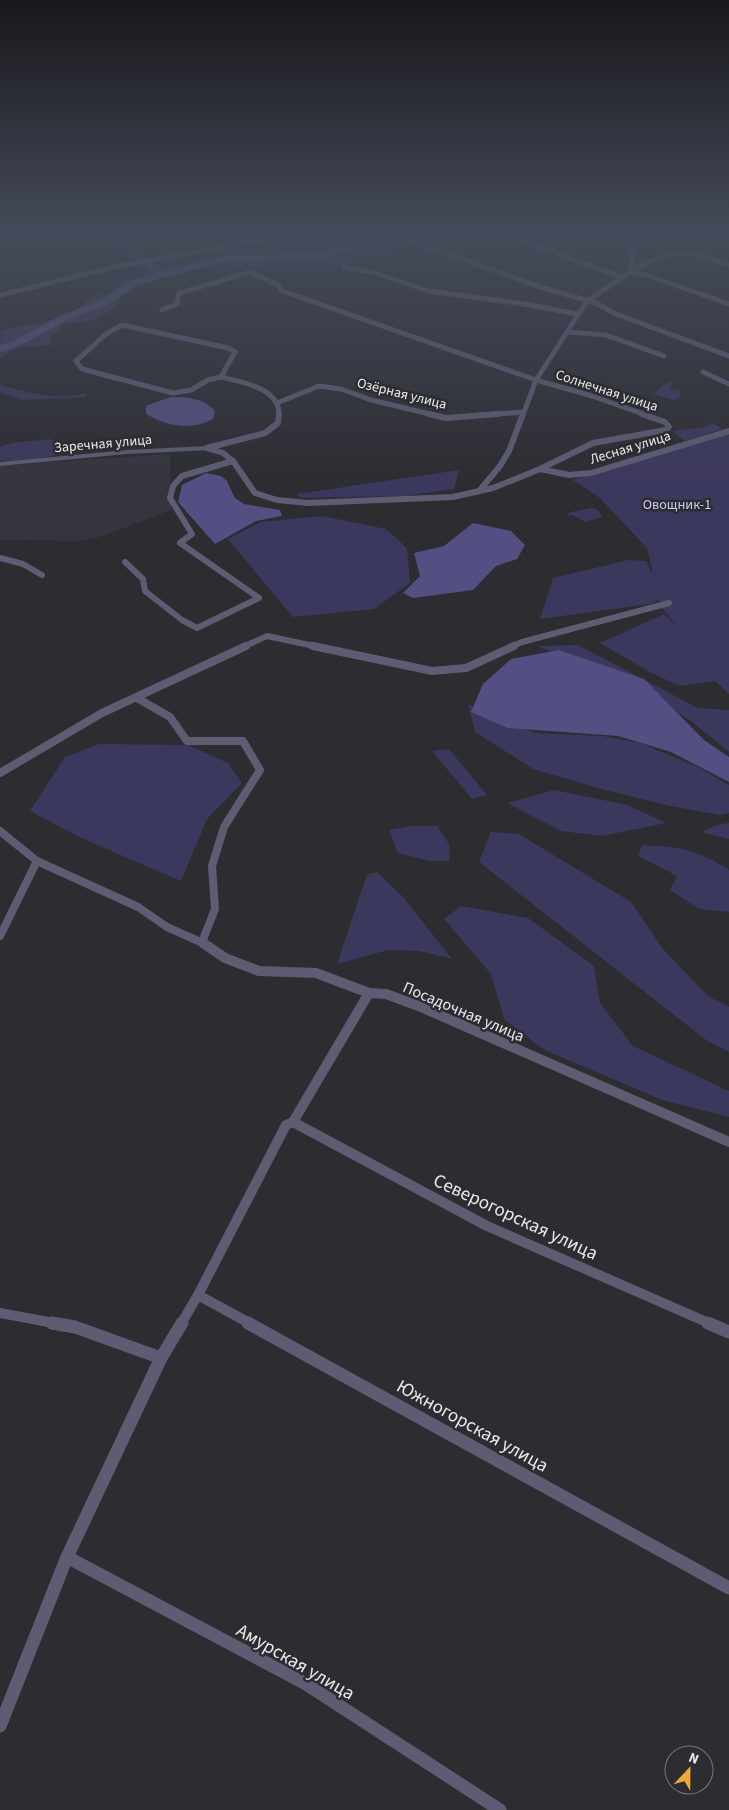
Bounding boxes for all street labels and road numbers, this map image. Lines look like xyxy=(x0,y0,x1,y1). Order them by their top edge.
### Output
street label: Солнечная улица xyxy=(553,365,660,417)
street label: Озёрная улица xyxy=(355,373,449,415)
street label: Лесная улица xyxy=(587,426,673,470)
street label: Заречная улица xyxy=(53,430,153,458)
street label: Посадочная улица xyxy=(399,976,528,1047)
street label: Северогорская улица xyxy=(429,1167,602,1267)
street label: Южногорская улица xyxy=(391,1373,553,1479)
street label: Амурская улица xyxy=(231,1617,359,1707)

